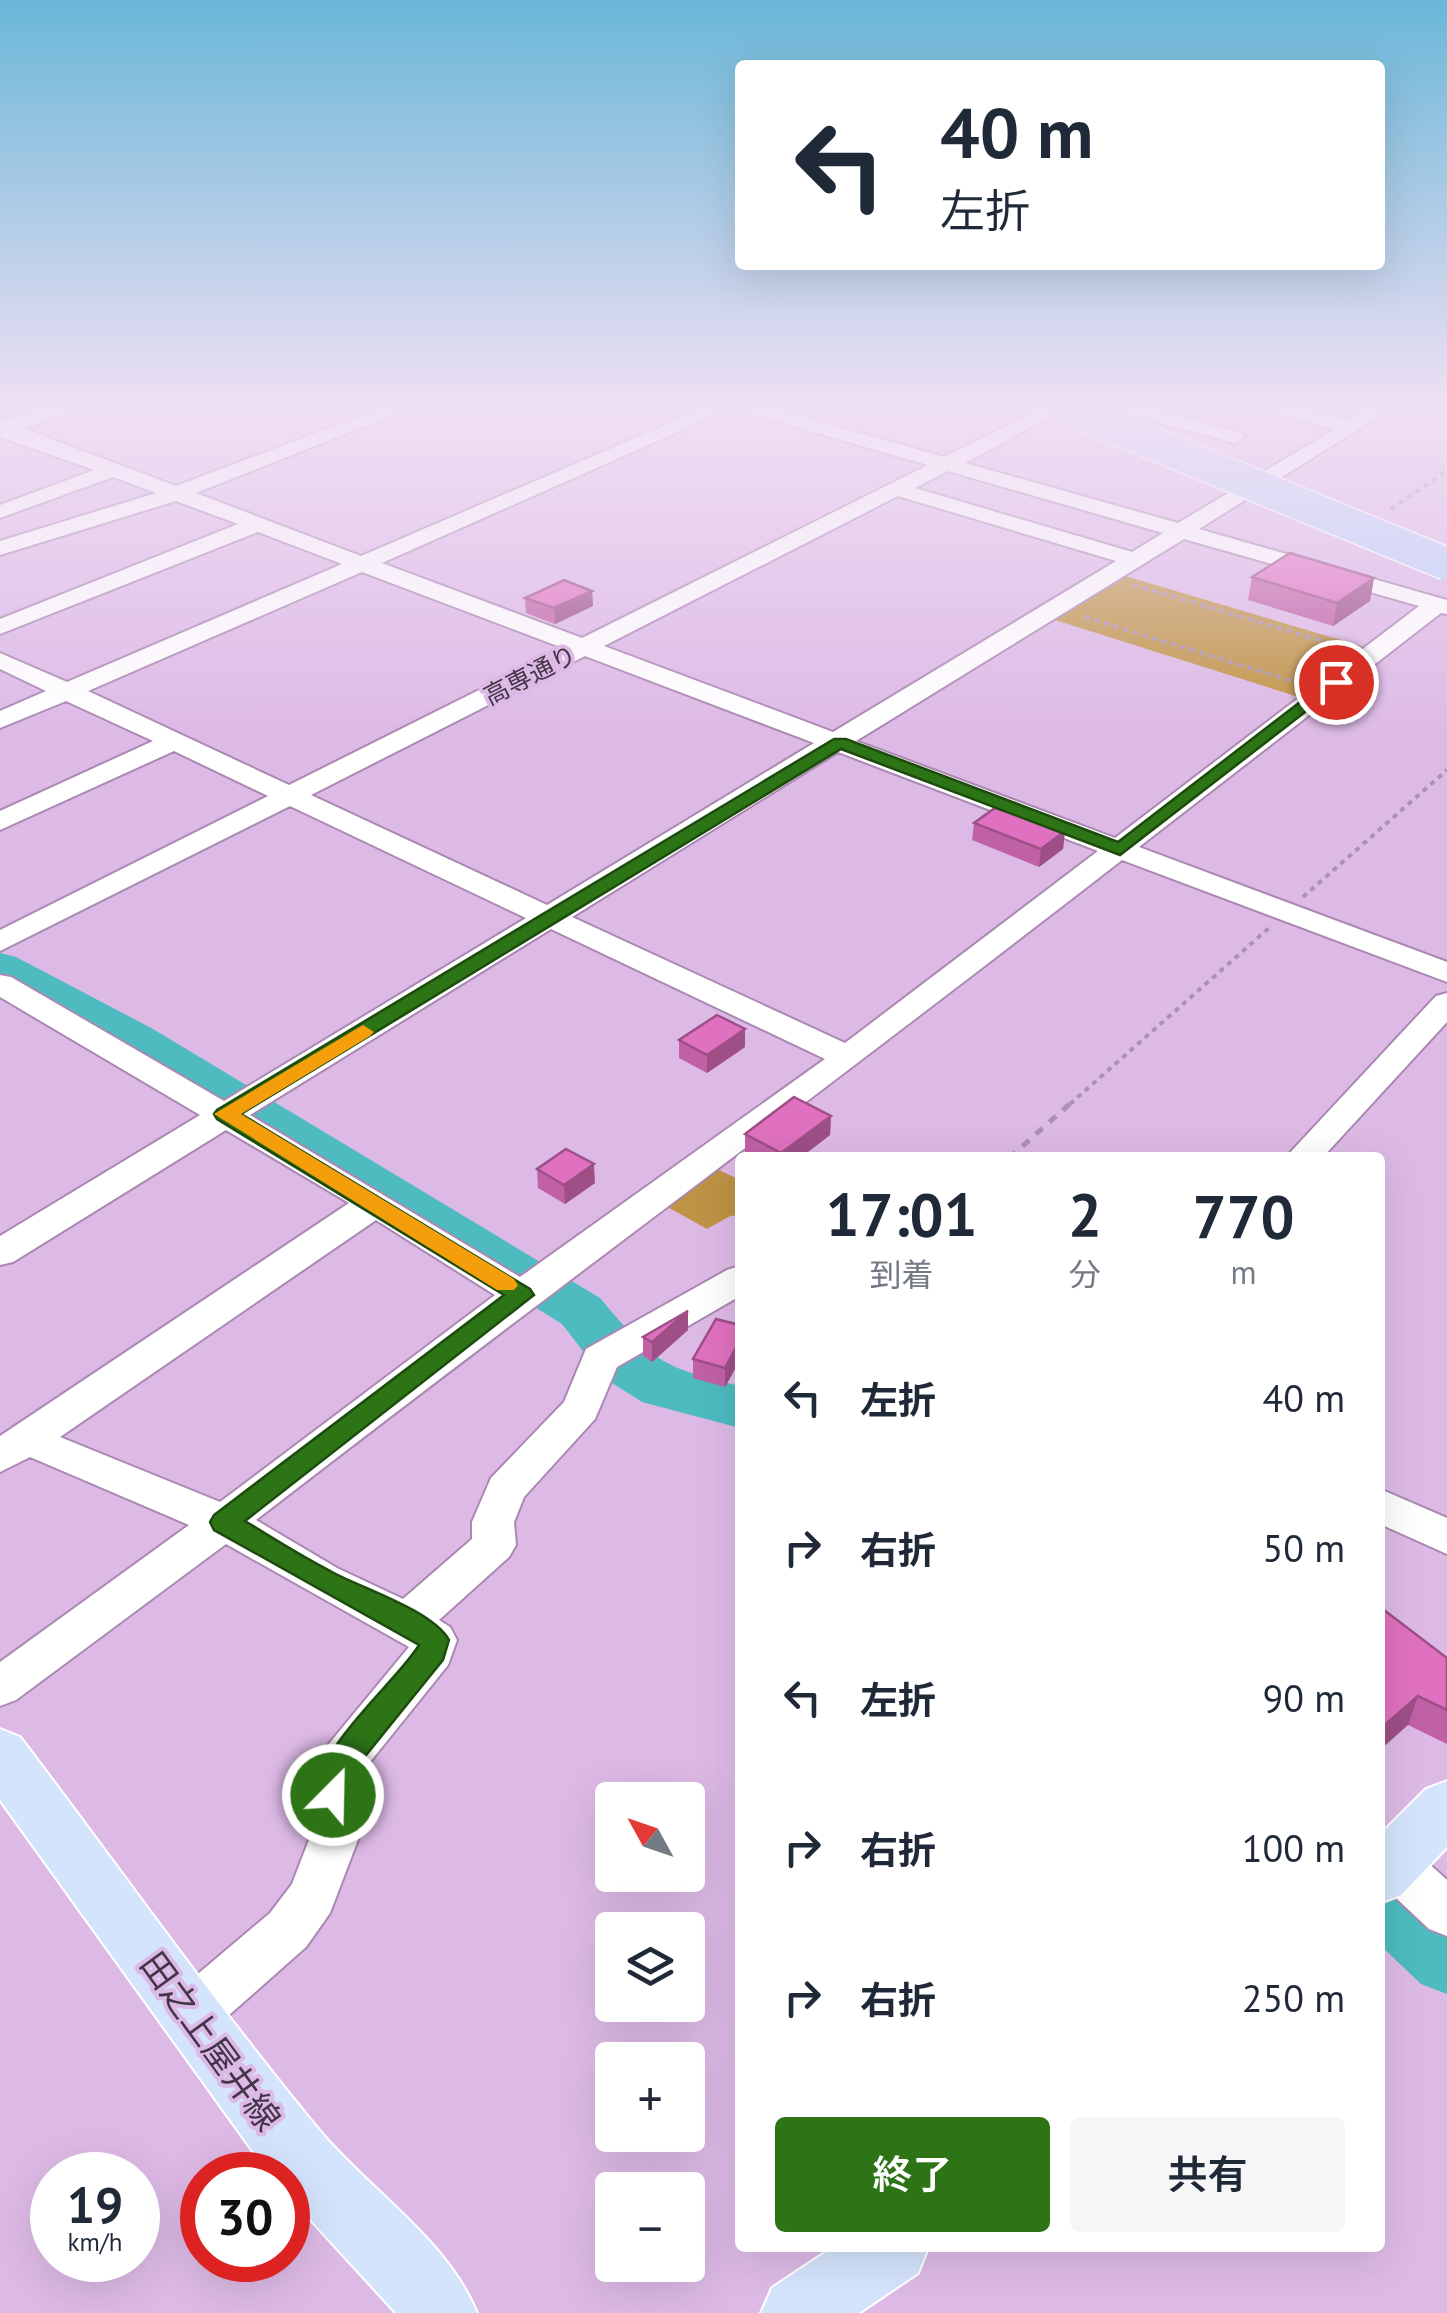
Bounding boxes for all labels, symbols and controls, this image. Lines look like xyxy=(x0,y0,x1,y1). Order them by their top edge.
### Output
text: 40 m xyxy=(940,87,1093,177)
icon: left xyxy=(775,100,905,230)
text: 左折 xyxy=(940,181,1030,239)
street label: 高専通り xyxy=(478,638,582,712)
pin xyxy=(1294,640,1379,725)
icon: arrive xyxy=(1309,655,1364,710)
text: 17:01 xyxy=(825,1175,978,1253)
text: 2 xyxy=(1068,1175,1102,1253)
text: 770 xyxy=(1192,1177,1295,1255)
text: m xyxy=(1231,1251,1257,1293)
text: 到着 xyxy=(870,1253,934,1295)
text: 分 xyxy=(1069,1253,1101,1295)
icon: left xyxy=(775,1370,830,1425)
text: 40 m xyxy=(1263,1373,1345,1422)
text: 左折 xyxy=(860,1375,936,1424)
icon: right xyxy=(775,1520,830,1575)
text: 50 m xyxy=(1263,1523,1345,1572)
text: 右折 xyxy=(860,1525,936,1574)
icon: left xyxy=(775,1670,830,1725)
text: 90 m xyxy=(1263,1673,1345,1722)
text: 左折 xyxy=(860,1675,936,1724)
position arrow xyxy=(281,1743,385,1847)
north arrow xyxy=(595,1782,705,1892)
map controls xyxy=(595,1782,705,2282)
icon: right xyxy=(775,1820,830,1875)
text: 100 m xyxy=(1242,1823,1345,1872)
text: 右折 xyxy=(860,1825,936,1874)
button: layers xyxy=(595,1912,705,2022)
street label: 田之上屋井線 xyxy=(131,1943,291,2139)
icon: right xyxy=(775,1970,830,2025)
text: 250 m xyxy=(1242,1973,1345,2022)
text: 右折 xyxy=(860,1975,936,2024)
button: + xyxy=(595,2042,705,2152)
button: 終了 xyxy=(775,2117,1050,2232)
button: 共有 xyxy=(1070,2117,1345,2232)
speed limit sign: 30 xyxy=(180,2152,310,2282)
text: 19 xyxy=(67,2172,123,2237)
button: − xyxy=(595,2172,705,2282)
text: km/h xyxy=(68,2226,122,2258)

